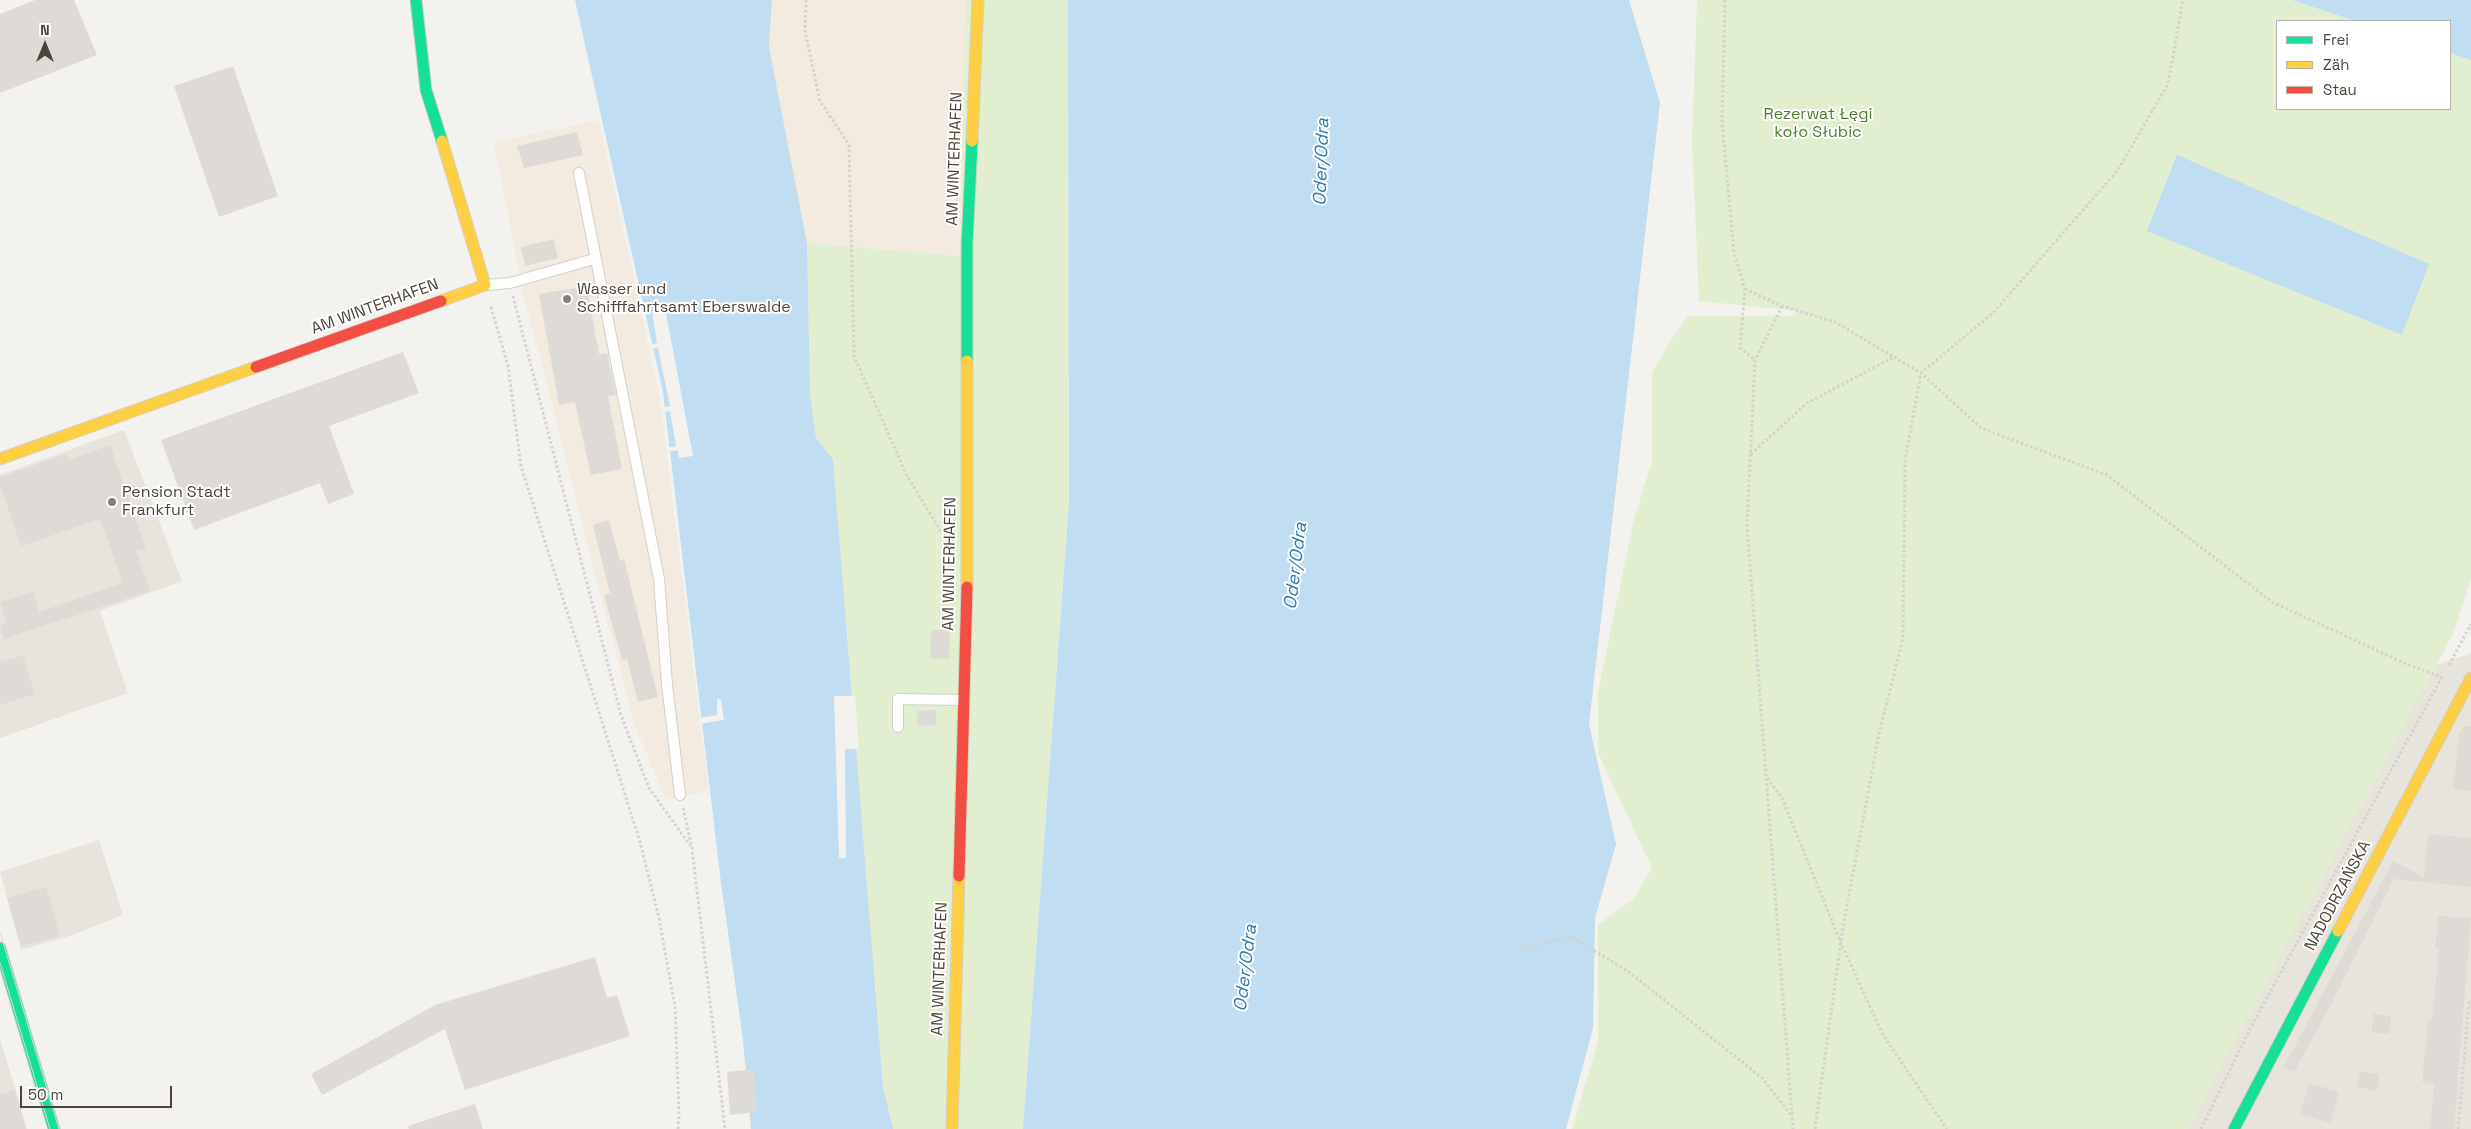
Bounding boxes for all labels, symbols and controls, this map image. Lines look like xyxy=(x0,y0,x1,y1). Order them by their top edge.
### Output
north arrow xyxy=(20,20,70,70)
legend xyxy=(2276,20,2451,110)
text: N xyxy=(40,21,50,39)
text: Frei xyxy=(2323,30,2349,49)
text: Zäh xyxy=(2323,55,2349,74)
text: Stau xyxy=(2323,80,2357,99)
street label: AM WINTERHAFEN xyxy=(943,92,967,226)
park label: Rezerwat Łęgi koło Słubic xyxy=(1764,105,1872,143)
water label: Oder/Odra xyxy=(1310,118,1334,206)
street label: AM WINTERHAFEN xyxy=(309,275,441,339)
place label: Wasser und Schifffahrtsamt Eberswalde xyxy=(577,280,791,318)
marker: Wasser und Schifffahrtsamt Eberswalde xyxy=(561,293,573,305)
place label: Pension Stadt Frankfurt xyxy=(122,483,231,521)
marker: Pension Stadt Frankfurt xyxy=(106,496,118,508)
street label: AM WINTERHAFEN xyxy=(939,497,961,631)
water label: Oder/Odra xyxy=(1280,521,1312,611)
street label: NADODRZAŃSKA xyxy=(2301,838,2375,954)
street label: AM WINTERHAFEN xyxy=(928,902,952,1036)
water label: Oder/Odra xyxy=(1230,923,1262,1013)
scale bar xyxy=(22,1076,175,1108)
text: 50 m xyxy=(28,1085,63,1104)

